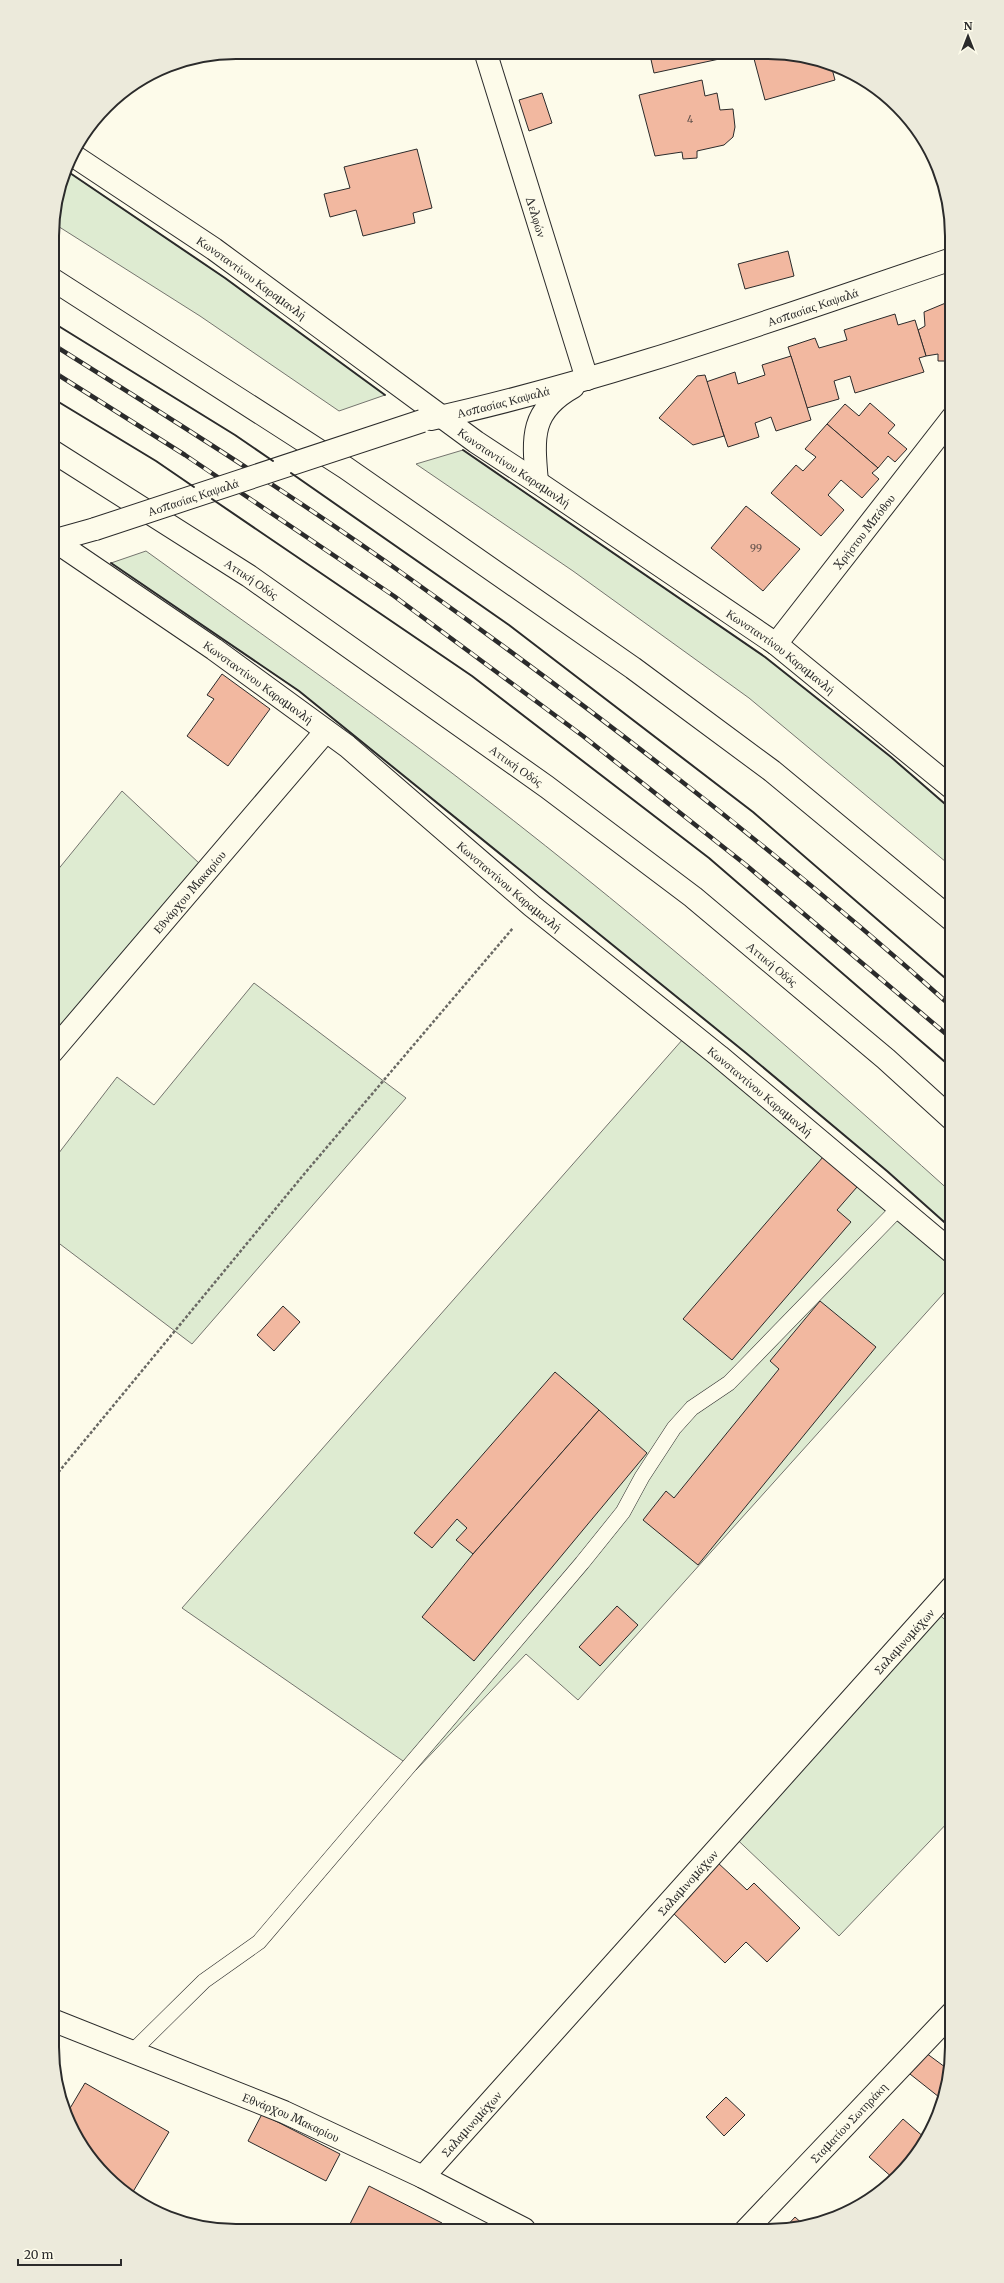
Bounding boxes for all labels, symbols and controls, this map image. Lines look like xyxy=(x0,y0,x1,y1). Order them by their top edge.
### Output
north arrow xyxy=(948,16,988,56)
text: N xyxy=(964,19,973,33)
house number: 4 xyxy=(687,113,693,126)
street label: Δελφών xyxy=(523,194,550,239)
street label: Κωνσταντίνου Καραμανλή xyxy=(194,232,310,322)
street label: Ασπασίας Καψαλά xyxy=(765,284,861,329)
street label: Ασπασίας Καψαλά xyxy=(455,382,552,420)
street label: Κωνσταντίνου Καραμανλή xyxy=(455,424,574,510)
street label: Ασπασίας Καψαλά xyxy=(145,474,241,519)
street label: Χρήστου Μπόθου xyxy=(830,491,898,572)
house number: 99 xyxy=(750,542,762,555)
street label: Αττική Οδός xyxy=(222,555,282,602)
street label: Κωνσταντίνου Καραμανλή xyxy=(724,605,838,697)
street label: Κωνσταντίνου Καραμανλή xyxy=(201,637,316,727)
street label: Αττική Οδός xyxy=(487,741,546,789)
street label: Κωνσταντίνου Καραμανλή xyxy=(454,837,565,934)
street label: Εθνάρχου Μακαρίου xyxy=(149,847,229,936)
street label: Αττική Οδός xyxy=(744,938,801,989)
street label: Κωνσταντίνου Καραμανλή xyxy=(705,1043,816,1139)
street label: Σαλαμινομάχων xyxy=(870,1605,937,1677)
street label: Σαλαμινομάχων xyxy=(654,1846,721,1918)
street label: Σταματίου Σωτηράκη xyxy=(807,2079,890,2166)
street label: Σαλαμινομάχων xyxy=(438,2087,505,2159)
street label: Εθνάρχου Μακαρίου xyxy=(241,2089,342,2144)
scale bar xyxy=(18,2241,121,2267)
text: 20 m xyxy=(24,2247,53,2262)

